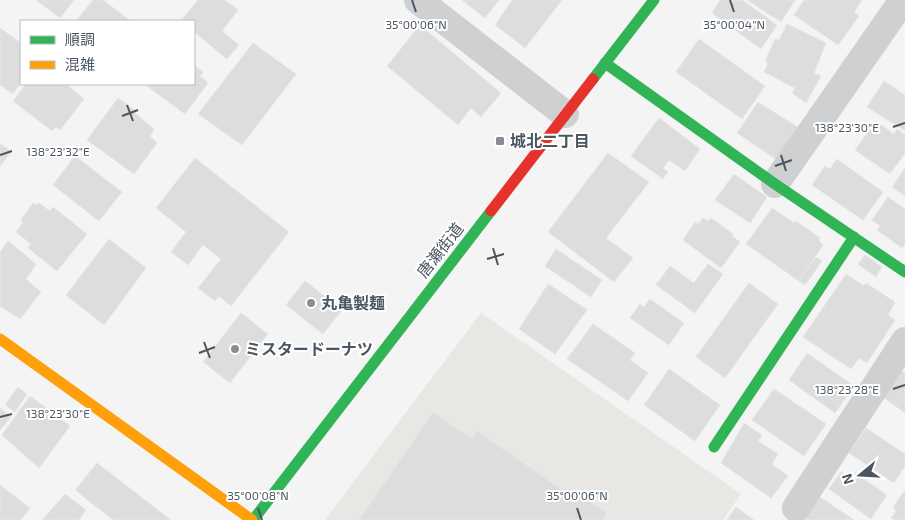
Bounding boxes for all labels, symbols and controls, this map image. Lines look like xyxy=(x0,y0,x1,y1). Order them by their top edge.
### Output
text: 35°00'06"N xyxy=(385,17,447,31)
text: 35°00'04"N xyxy=(703,17,765,31)
legend xyxy=(20,20,195,85)
text: 順調 xyxy=(65,30,95,48)
text: 混雑 xyxy=(65,55,95,73)
text: 138°23'30"E xyxy=(815,120,879,134)
place label: 城北二丁目 xyxy=(510,131,590,150)
marker: 城北二丁目 xyxy=(494,135,506,147)
text: 138°23'32"E xyxy=(26,144,90,158)
street label: 唐瀬街道 xyxy=(412,219,467,281)
place label: 丸亀製麺 xyxy=(321,293,385,312)
marker: 丸亀製麺 xyxy=(305,297,317,309)
place label: ミスタードーナツ xyxy=(245,339,373,358)
marker: ミスタードーナツ xyxy=(229,343,241,355)
text: 138°23'28"E xyxy=(815,382,879,396)
text: 138°23'30"E xyxy=(26,406,90,420)
north arrow xyxy=(835,450,885,500)
text: N xyxy=(838,472,857,487)
text: 35°00'08"N xyxy=(227,488,289,502)
text: 35°00'06"N xyxy=(546,488,608,502)

